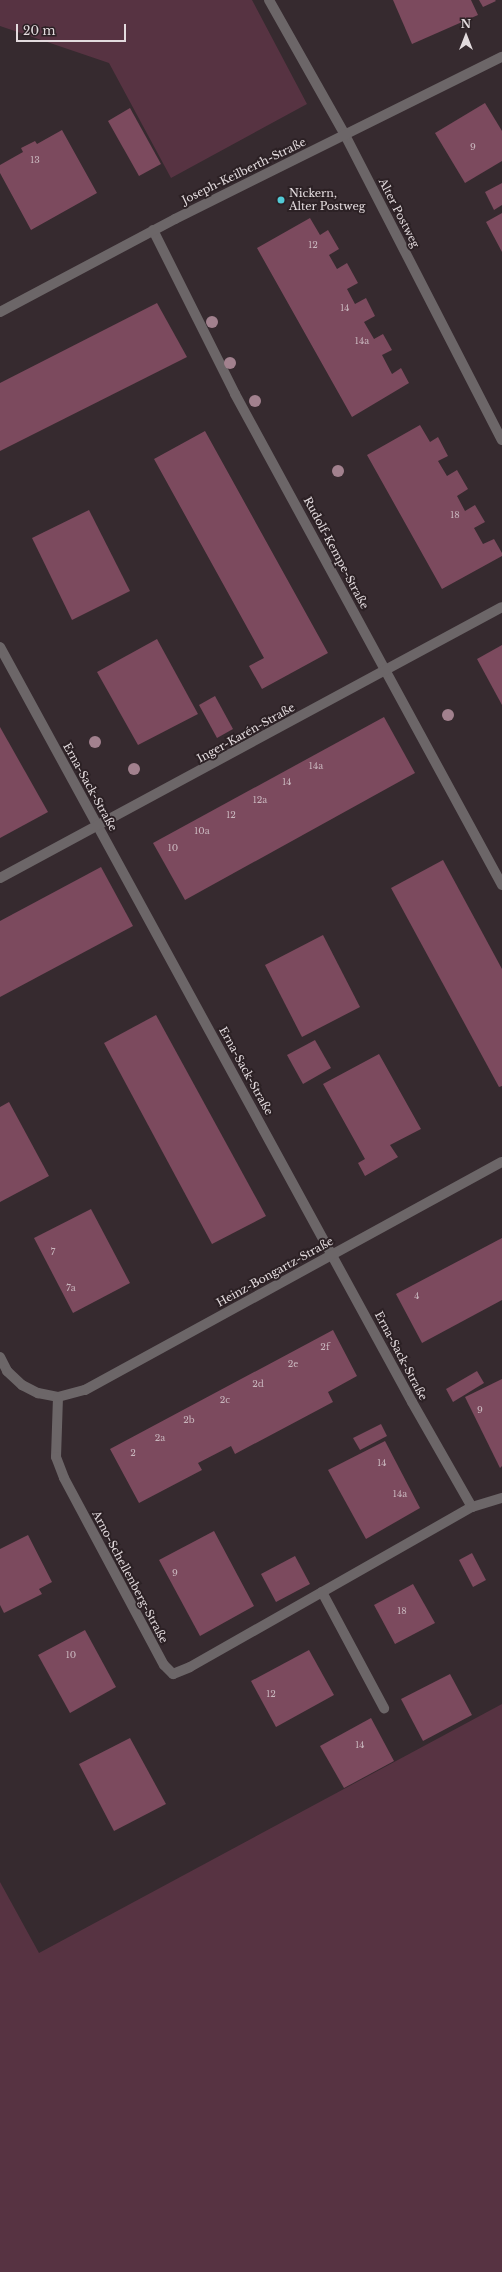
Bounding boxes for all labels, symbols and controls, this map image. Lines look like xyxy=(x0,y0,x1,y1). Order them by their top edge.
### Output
scale bar xyxy=(18,16,128,42)
north arrow xyxy=(446,16,486,56)
text: N xyxy=(461,17,471,31)
text: 20 m xyxy=(23,23,55,38)
street label: Joseph-Keilberth-Straße xyxy=(180,135,308,207)
house number: 9 xyxy=(470,142,476,152)
house number: 13 xyxy=(30,155,40,165)
street label: Alter Postweg xyxy=(376,176,422,250)
place label: Nickern, Alter Postweg xyxy=(289,187,366,213)
marker: Nickern, Alter Postweg xyxy=(276,195,286,205)
house number: 12 xyxy=(308,240,318,250)
house number: 14 xyxy=(340,303,350,313)
house number: 14a xyxy=(355,336,369,346)
street label: Rudolf-Kempe-Straße xyxy=(301,495,371,611)
house number: 18 xyxy=(450,510,460,520)
street label: Inger-Karén-Straße xyxy=(195,701,297,765)
street label: Erna-Sack-Straße xyxy=(60,741,120,833)
house number: 14a xyxy=(309,761,323,771)
house number: 14 xyxy=(282,777,292,787)
house number: 12a xyxy=(253,795,267,805)
house number: 12 xyxy=(226,810,236,820)
house number: 10a xyxy=(194,826,210,836)
house number: 10 xyxy=(168,843,178,853)
street label: Erna-Sack-Straße xyxy=(216,1025,276,1117)
street label: Heinz-Bongartz-Straße xyxy=(214,1234,336,1310)
house number: 7 xyxy=(51,1247,55,1257)
house number: 7a xyxy=(66,1283,76,1293)
house number: 4 xyxy=(414,1291,420,1301)
street label: Erna-Sack-Straße xyxy=(372,1309,430,1403)
house number: 2f xyxy=(320,1342,330,1352)
house number: 2e xyxy=(288,1359,298,1369)
house number: 2d xyxy=(252,1379,264,1389)
house number: 2c xyxy=(220,1395,230,1405)
house number: 9 xyxy=(477,1405,483,1415)
house number: 2b xyxy=(183,1415,195,1425)
house number: 2a xyxy=(155,1433,165,1443)
house number: 2 xyxy=(130,1448,136,1458)
house number: 14 xyxy=(377,1458,387,1468)
house number: 14a xyxy=(393,1489,407,1499)
street label: Arno-Schellenberg-Straße xyxy=(89,1508,171,1646)
house number: 9 xyxy=(172,1568,178,1578)
house number: 18 xyxy=(397,1606,407,1616)
house number: 10 xyxy=(66,1650,76,1660)
house number: 12 xyxy=(266,1689,276,1699)
house number: 14 xyxy=(355,1740,365,1750)

